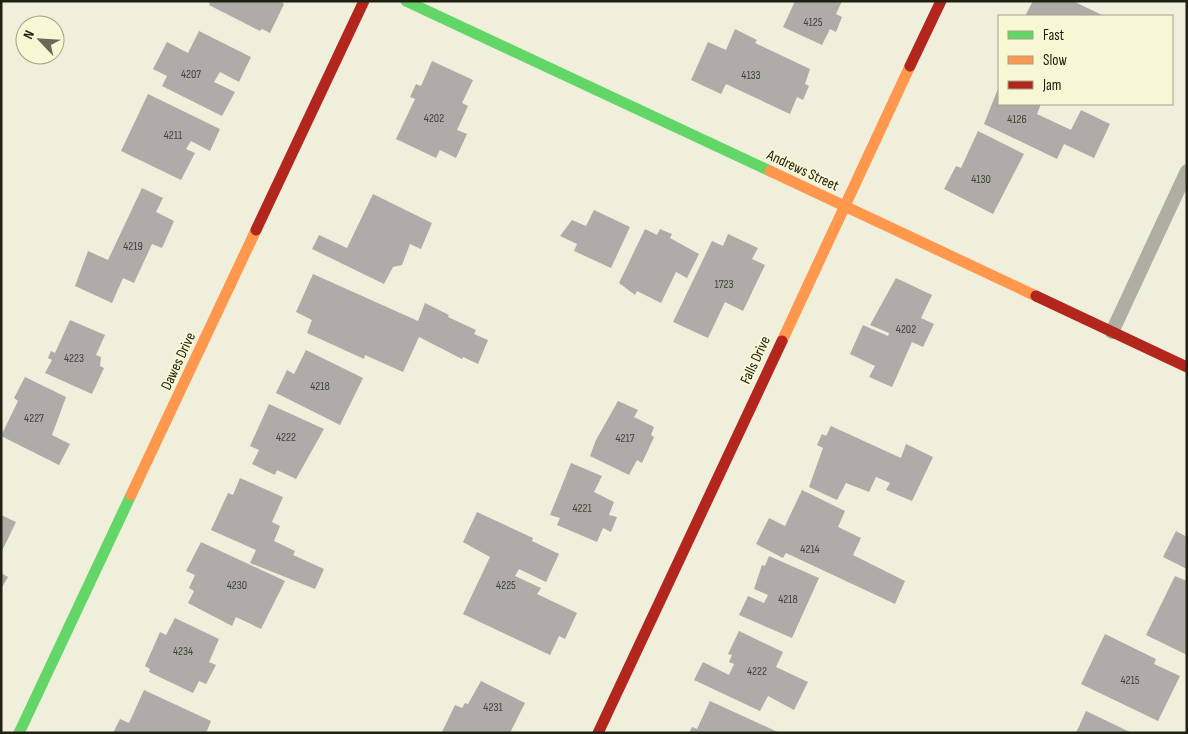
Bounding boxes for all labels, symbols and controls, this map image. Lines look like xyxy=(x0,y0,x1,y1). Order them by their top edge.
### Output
north arrow xyxy=(15,15,65,65)
house number: 4125 xyxy=(803,15,823,30)
legend xyxy=(998,15,1173,105)
text: Fast xyxy=(1043,26,1065,45)
text: N xyxy=(19,28,38,42)
text: Slow xyxy=(1043,51,1067,70)
house number: 4207 xyxy=(181,67,201,82)
house number: 4133 xyxy=(741,68,761,83)
text: Jam xyxy=(1042,76,1061,95)
house number: 4202 xyxy=(424,111,444,126)
house number: 4126 xyxy=(1007,112,1027,127)
house number: 4211 xyxy=(164,128,183,143)
street label: Andrews Street xyxy=(763,145,842,196)
house number: 4130 xyxy=(971,172,991,187)
house number: 4219 xyxy=(123,239,143,254)
house number: 1723 xyxy=(715,277,733,292)
house number: 4202 xyxy=(896,322,916,337)
street label: Dawes Drive xyxy=(157,329,200,393)
street label: Falls Drive xyxy=(736,333,775,387)
house number: 4223 xyxy=(64,351,84,366)
house number: 4218 xyxy=(310,379,330,394)
house number: 4227 xyxy=(24,411,44,426)
house number: 4222 xyxy=(276,430,296,445)
house number: 4217 xyxy=(615,431,635,446)
house number: 4221 xyxy=(572,501,592,516)
house number: 4214 xyxy=(800,542,820,557)
house number: 4230 xyxy=(227,578,247,593)
house number: 4225 xyxy=(496,578,516,593)
house number: 4218 xyxy=(778,592,798,607)
house number: 4234 xyxy=(173,644,193,659)
house number: 4222 xyxy=(747,664,767,679)
house number: 4215 xyxy=(1120,673,1140,688)
house number: 4231 xyxy=(483,700,503,715)

